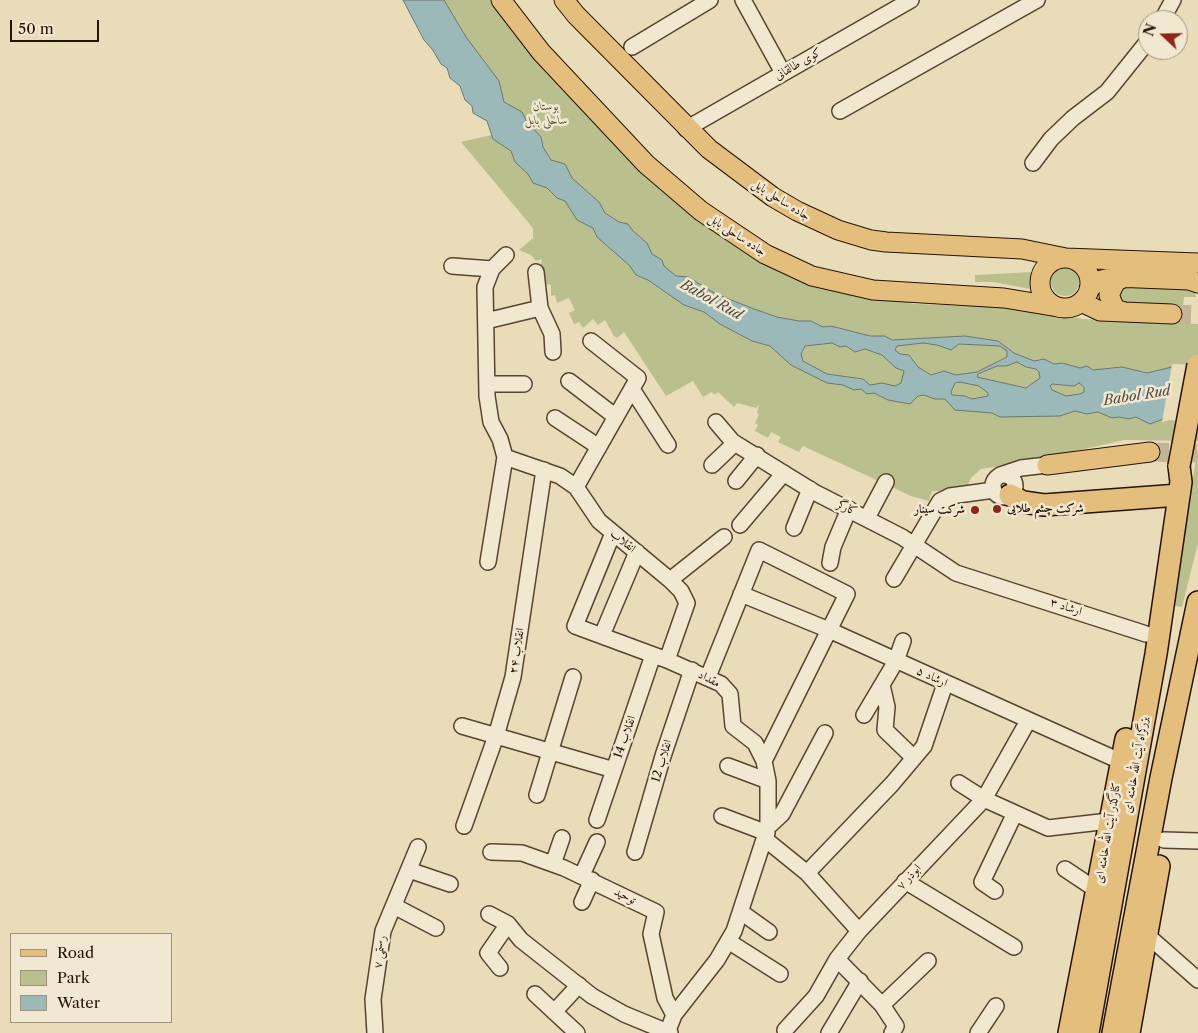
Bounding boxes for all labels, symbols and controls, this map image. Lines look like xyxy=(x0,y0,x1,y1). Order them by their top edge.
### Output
scale bar xyxy=(12,10,101,42)
north arrow xyxy=(1138,10,1188,60)
text: 50 m xyxy=(18,19,54,38)
text: N xyxy=(1139,21,1161,39)
street label: کوی طالقانی xyxy=(772,45,824,83)
park label: بوستان ساحلی بابل xyxy=(524,100,568,128)
street label: جاده ساحلی بایل xyxy=(749,176,813,224)
street label: جاده ساحلی بابل xyxy=(705,211,769,259)
water label: Babol Rud xyxy=(677,276,745,324)
water label: Babol Rud xyxy=(1102,382,1172,410)
street label: کارگر xyxy=(835,497,859,519)
place label: شرکت چشم طلایی xyxy=(1007,502,1084,516)
place label: شرکت سینار xyxy=(914,503,965,517)
marker: شرکت چشم طلایی xyxy=(991,503,1003,515)
marker: شرکت سینار xyxy=(969,504,981,516)
street label: انقلاب xyxy=(607,526,639,556)
street label: ارشاد ۳ xyxy=(1048,595,1084,619)
street label: انقلاب ۲۴ xyxy=(506,627,528,675)
street label: ارشاد ۵ xyxy=(914,664,950,690)
street label: مقداد xyxy=(696,667,722,691)
street label: انقلاب 14 xyxy=(611,714,639,760)
street label: بزرگراه آیت الله خامنه ای xyxy=(1120,716,1152,814)
street label: انقلاب 12 xyxy=(649,738,675,784)
street label: کنارگذر آیت الله خامنه ای xyxy=(1092,781,1124,885)
street label: ابوذر ۷ xyxy=(894,861,924,893)
street label: توحید xyxy=(612,884,638,908)
legend xyxy=(10,933,172,1023)
street label: رستمی ۷ xyxy=(371,934,389,970)
text: Road xyxy=(57,943,94,962)
text: Park xyxy=(57,968,90,987)
text: Water xyxy=(57,993,100,1012)

